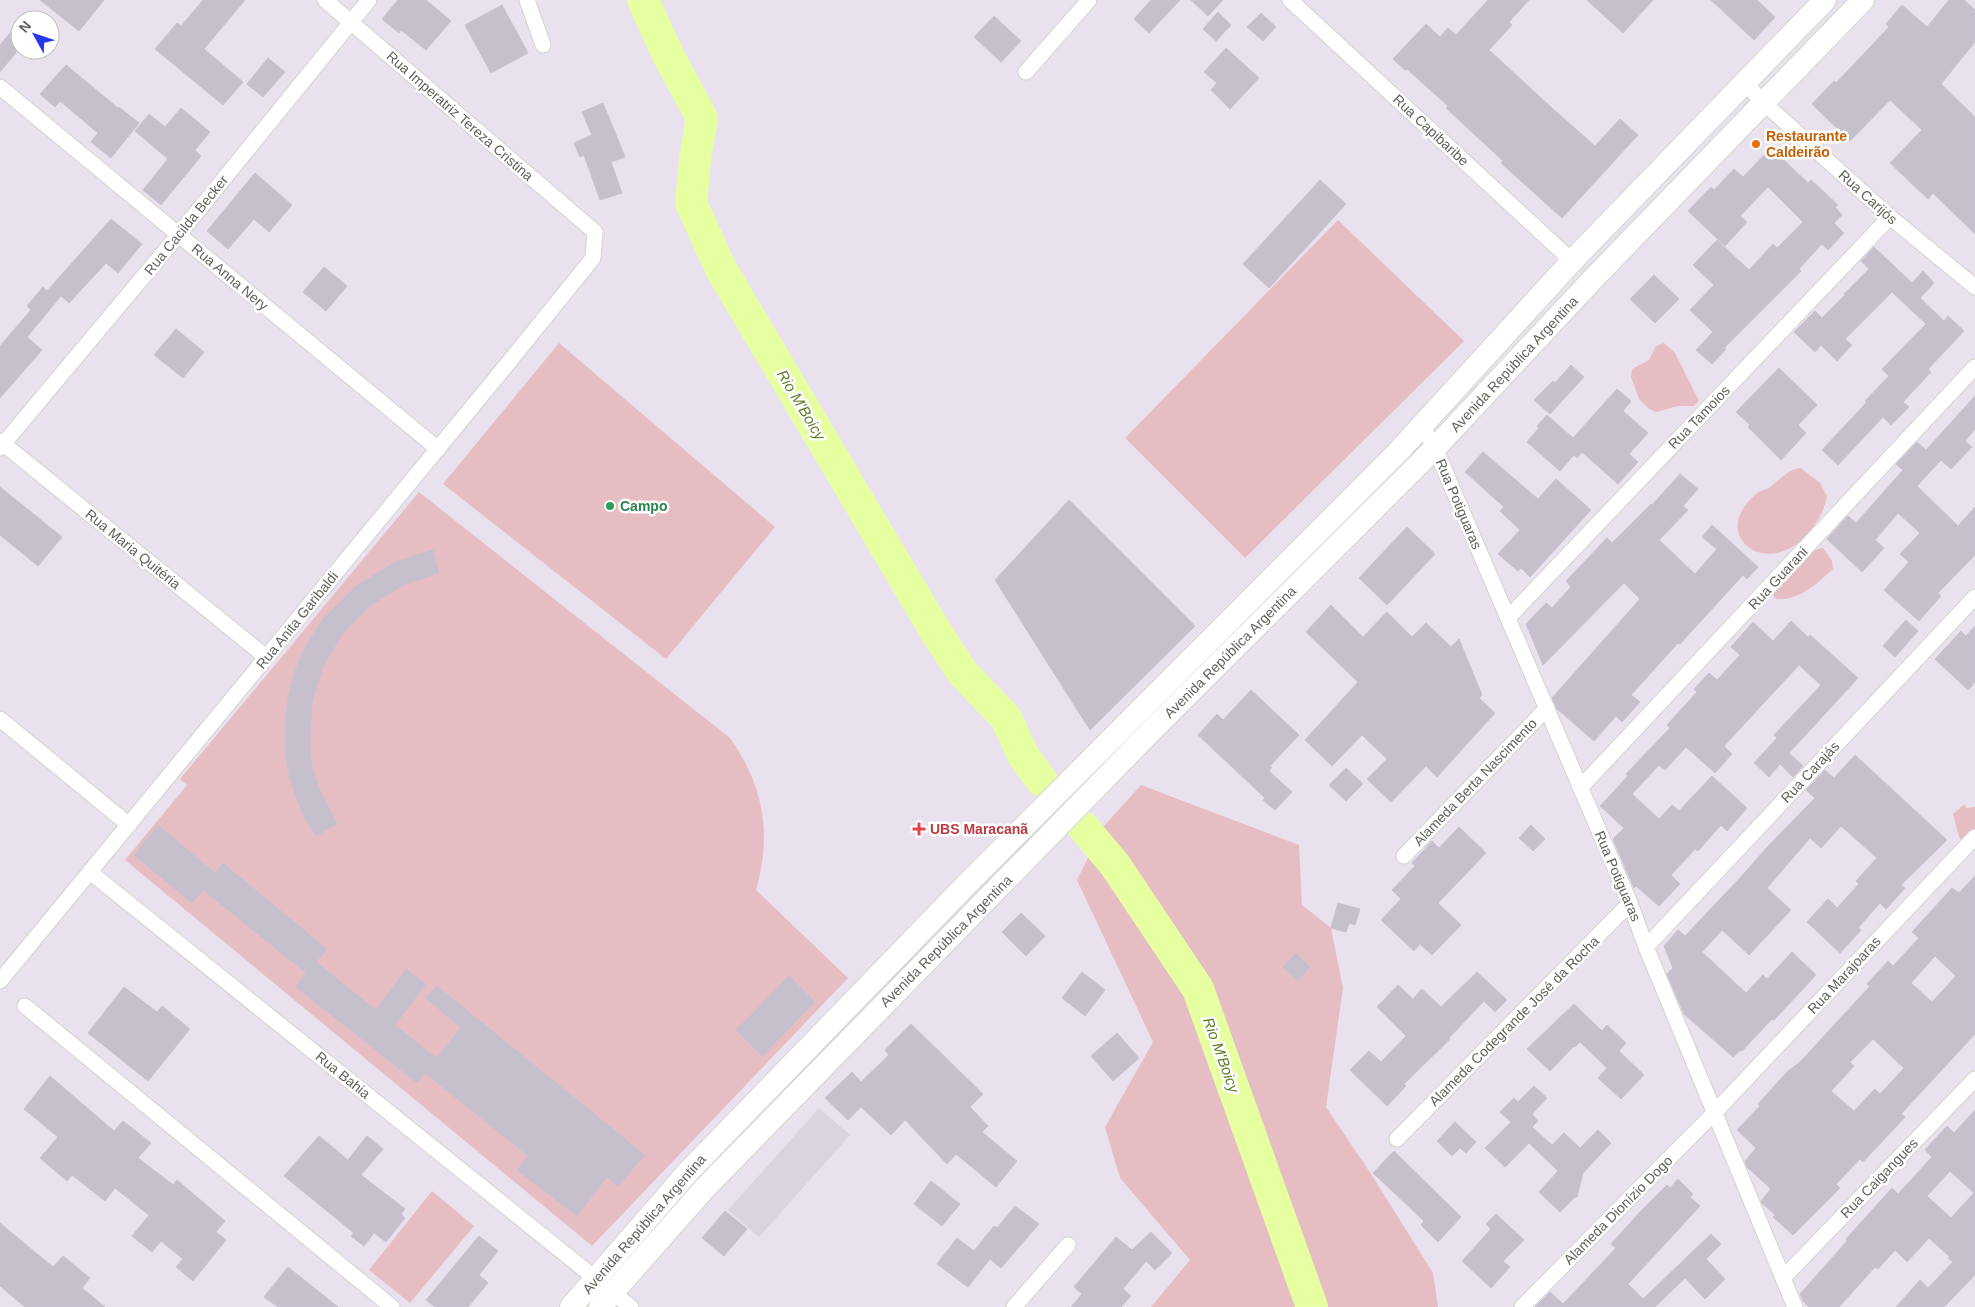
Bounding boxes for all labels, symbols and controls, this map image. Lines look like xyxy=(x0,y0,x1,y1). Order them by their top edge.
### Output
north arrow xyxy=(10,10,60,60)
text: N xyxy=(16,18,34,36)
street label: Rua Imperatriz Tereza Cristina xyxy=(384,48,537,184)
street label: Rua Capibaribe xyxy=(1390,91,1472,169)
place label: Restaurante Caldeirão xyxy=(1766,128,1847,160)
marker: Restaurante Caldeirão xyxy=(1750,138,1762,150)
street label: Rua Carijós xyxy=(1835,167,1901,227)
street label: Rua Cacilda Becker xyxy=(141,172,231,278)
street label: Rua Anna Nery xyxy=(188,240,272,314)
street label: Avenida República Argentina xyxy=(1447,293,1581,435)
water label: Rio M'Boicy xyxy=(774,367,830,444)
street label: Rua Tamoios xyxy=(1665,382,1733,452)
street label: Rua Potiguaras xyxy=(1433,456,1485,552)
place label: Campo xyxy=(620,498,667,514)
marker: Campo xyxy=(604,500,616,512)
street label: Rua Maria Quitéria xyxy=(82,506,184,592)
street label: Rua Guarani xyxy=(1745,544,1811,612)
street label: Rua Anita Garibaldi xyxy=(253,568,341,672)
street label: Avenida República Argentina xyxy=(1161,583,1299,721)
street label: Alameda Berta Nascimento xyxy=(1410,715,1540,849)
street label: Rua Carajás xyxy=(1778,738,1842,806)
place label: UBS Maracanã xyxy=(930,821,1028,837)
marker: UBS Maracanã xyxy=(912,822,926,836)
street label: Rua Potiguaras xyxy=(1592,828,1644,924)
street label: Avenida República Argentina xyxy=(877,872,1015,1010)
street label: Alameda Codegrande José da Rocha xyxy=(1426,933,1602,1109)
street label: Rua Marajoaras xyxy=(1804,933,1884,1017)
water label: Rio M'Boicy xyxy=(1200,1015,1243,1096)
street label: Rua Bahia xyxy=(313,1048,374,1102)
street label: Rua Caigangues xyxy=(1837,1135,1921,1221)
street label: Avenida República Argentina xyxy=(579,1151,709,1297)
street label: Alameda Dionízio Dogo xyxy=(1560,1152,1676,1268)

